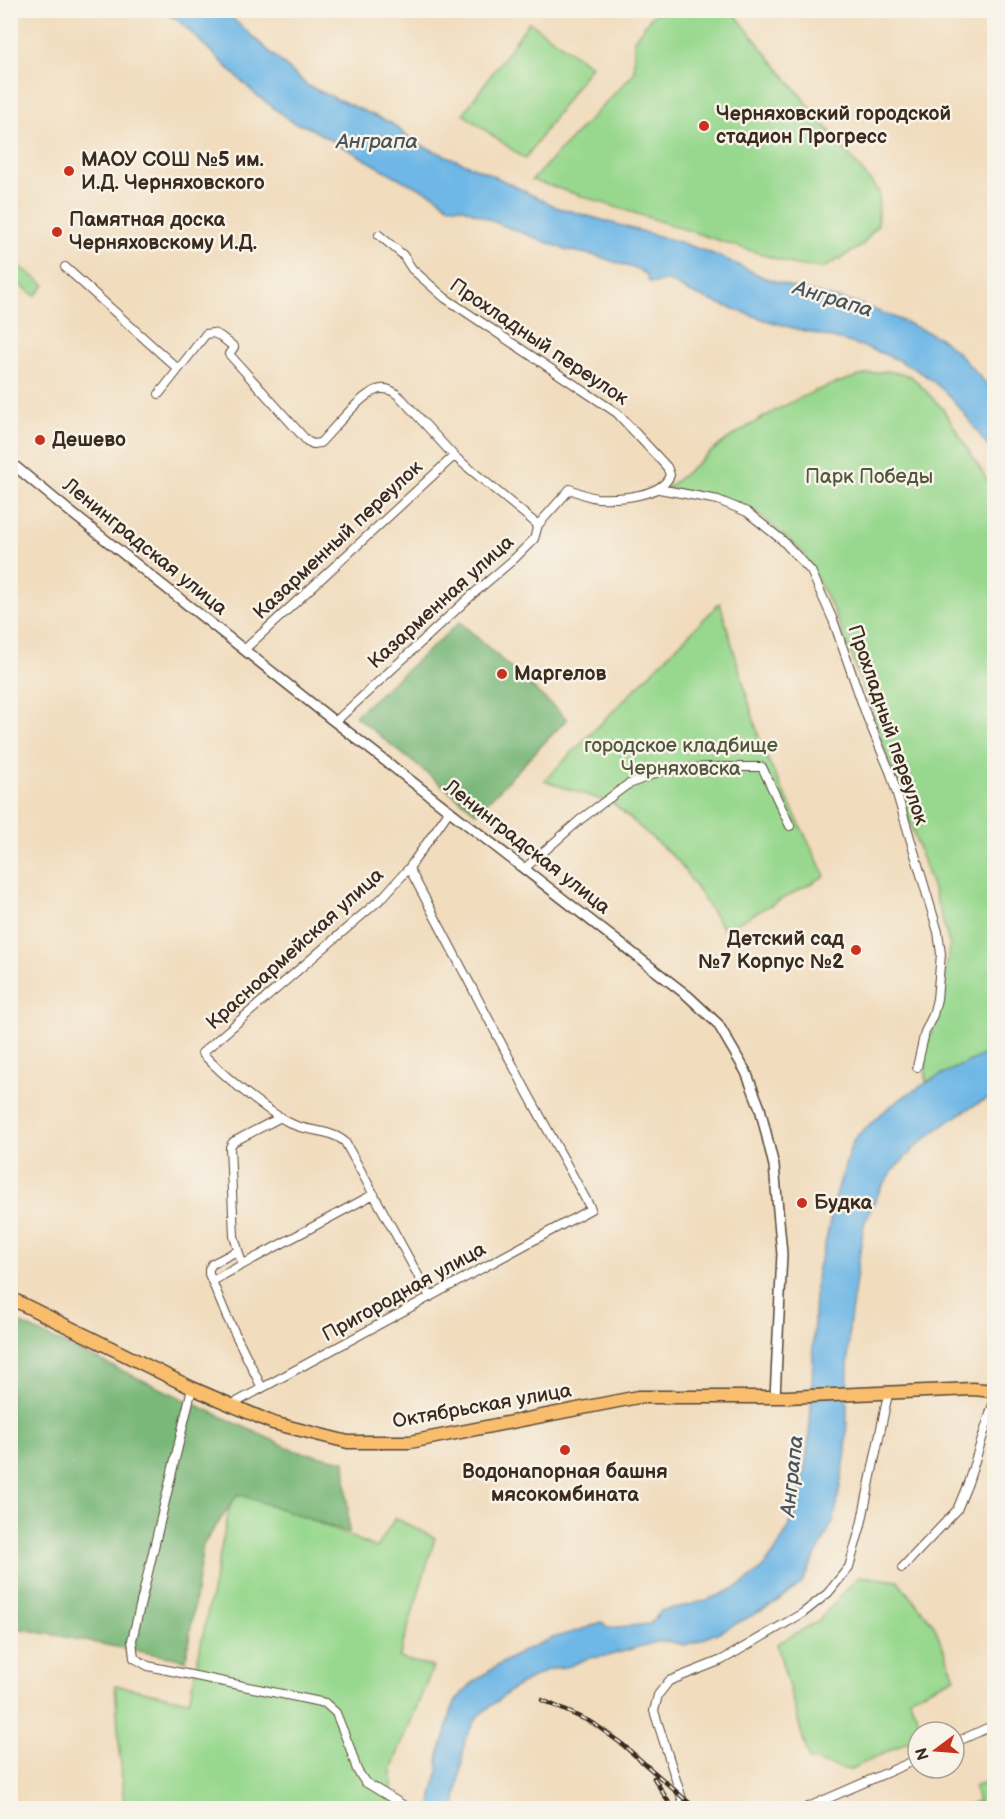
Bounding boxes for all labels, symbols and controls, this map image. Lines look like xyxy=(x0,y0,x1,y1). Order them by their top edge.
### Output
place label: Черняховский городской стадион Прогресс xyxy=(716,102,951,149)
marker: Черняховский городской стадион Прогресс xyxy=(697,119,711,133)
water label: Анграпа xyxy=(334,129,418,154)
place label: МАОУ СОШ №5 им. И.Д. Черняховского xyxy=(81,148,265,195)
marker: МАОУ СОШ №5 им. И.Д. Черняховского xyxy=(62,164,76,178)
place label: Памятная доска Черняховскому И.Д. xyxy=(69,208,257,255)
marker: Памятная доска Черняховскому И.Д. xyxy=(50,225,64,239)
street label: Прохладный переулок xyxy=(445,273,633,411)
water label: Анграпа xyxy=(788,275,876,323)
place label: Дешево xyxy=(52,428,126,452)
marker: Дешево xyxy=(33,433,47,447)
street label: Казарменный переулок xyxy=(248,455,428,625)
park label: Парк Победы xyxy=(805,465,933,489)
street label: Ленинградская улица xyxy=(57,473,232,621)
street label: Казарменная улица xyxy=(363,530,519,674)
street label: Прохладный переулок xyxy=(842,622,934,829)
place label: Маргелов xyxy=(514,662,606,686)
marker: Маргелов xyxy=(495,667,509,681)
park label: городское кладбище Черняховска xyxy=(584,734,778,781)
street label: Ленинградская улица xyxy=(438,774,615,920)
street label: Красноармейская улица xyxy=(201,863,389,1035)
place label: Детский сад №7 Корпус №2 xyxy=(698,927,844,974)
marker: Детский сад №7 Корпус №2 xyxy=(849,943,863,957)
place label: Будка xyxy=(814,1191,872,1215)
marker: Будка xyxy=(795,1196,809,1210)
street label: Пригородная улица xyxy=(318,1237,490,1347)
street label: Октябрьская улица xyxy=(391,1378,574,1434)
water label: Анграпа xyxy=(775,1434,809,1520)
marker: Водонапорная башня мясокомбината xyxy=(558,1443,572,1457)
place label: Водонапорная башня мясокомбината xyxy=(462,1460,668,1507)
north arrow xyxy=(906,1720,966,1780)
text: N xyxy=(912,1745,934,1762)

